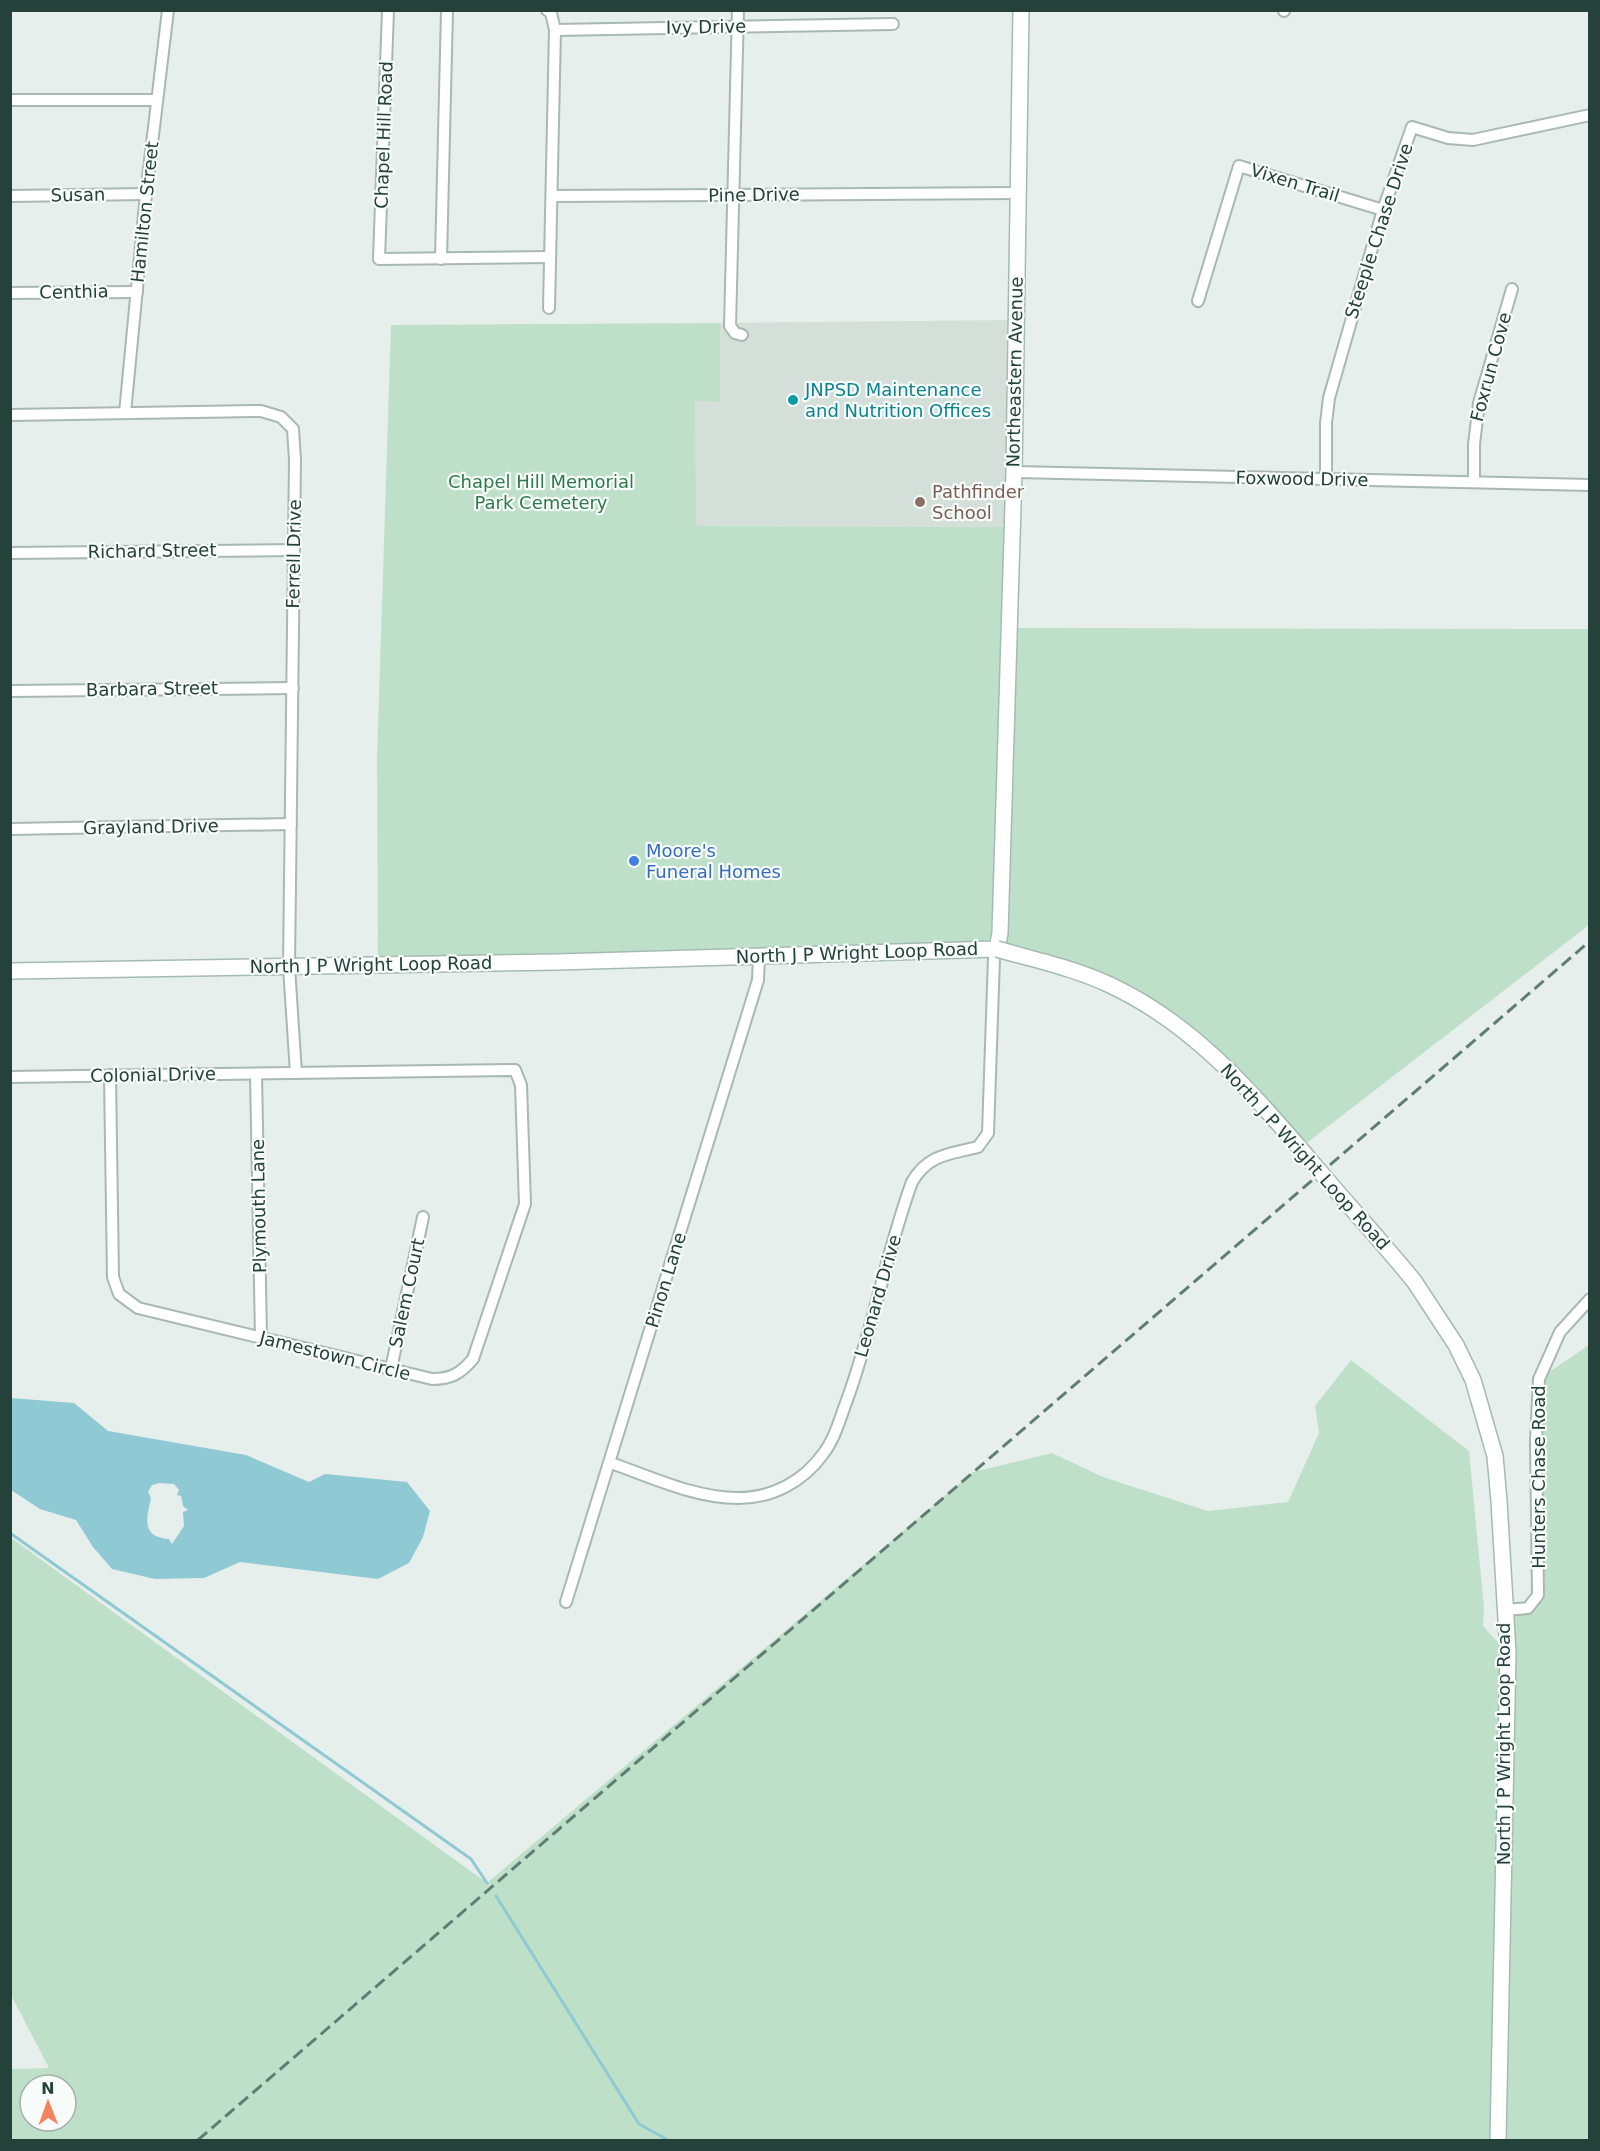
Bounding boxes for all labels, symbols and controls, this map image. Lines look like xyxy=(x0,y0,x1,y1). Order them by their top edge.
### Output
street label: Ivy Drive xyxy=(666,15,746,38)
street label: Chapel Hill Road xyxy=(370,61,397,209)
street label: Hamilton Street xyxy=(127,140,162,284)
street label: Steeple Chase Drive xyxy=(1340,141,1417,321)
street label: Vixen Trail xyxy=(1248,159,1342,206)
street label: Pine Drive xyxy=(708,183,800,206)
street label: Susan xyxy=(50,184,105,205)
street label: Northeastern Avenue xyxy=(1002,276,1027,468)
street label: Centhia xyxy=(39,280,109,303)
street label: Foxrun Cove xyxy=(1466,310,1515,424)
place label: JNPSD Maintenance and Nutrition Offices xyxy=(804,379,991,421)
marker: JNPSD Maintenance and Nutrition Offices xyxy=(786,393,800,407)
street label: Foxwood Drive xyxy=(1235,467,1369,490)
park label: Chapel Hill Memorial Park Cemetery xyxy=(448,471,634,513)
place label: Pathfinder School xyxy=(932,481,1025,523)
marker: Pathfinder School xyxy=(913,495,927,509)
street label: Ferrell Drive xyxy=(282,499,305,609)
street label: Richard Street xyxy=(87,539,217,562)
street label: Barbara Street xyxy=(86,677,218,700)
street label: Grayland Drive xyxy=(83,815,219,838)
place label: Moore's Funeral Homes xyxy=(646,840,781,882)
marker: Moore's Funeral Homes xyxy=(627,854,641,868)
street label: North J P Wright Loop Road xyxy=(735,938,979,967)
street label: North J P Wright Loop Road xyxy=(249,952,493,977)
street label: North J P Wright Loop Road xyxy=(1216,1059,1394,1254)
street label: Colonial Drive xyxy=(90,1063,216,1086)
street label: Plymouth Lane xyxy=(247,1139,270,1273)
street label: Pinon Lane xyxy=(641,1230,690,1330)
street label: Leonard Drive xyxy=(850,1232,905,1360)
street label: Salem Court xyxy=(385,1236,428,1349)
street label: Jamestown Circle xyxy=(257,1326,413,1384)
street label: Hunters Chase Road xyxy=(1528,1385,1549,1569)
street label: North J P Wright Loop Road xyxy=(1493,1623,1514,1865)
north arrow xyxy=(18,2073,78,2133)
text: N xyxy=(41,2079,55,2098)

